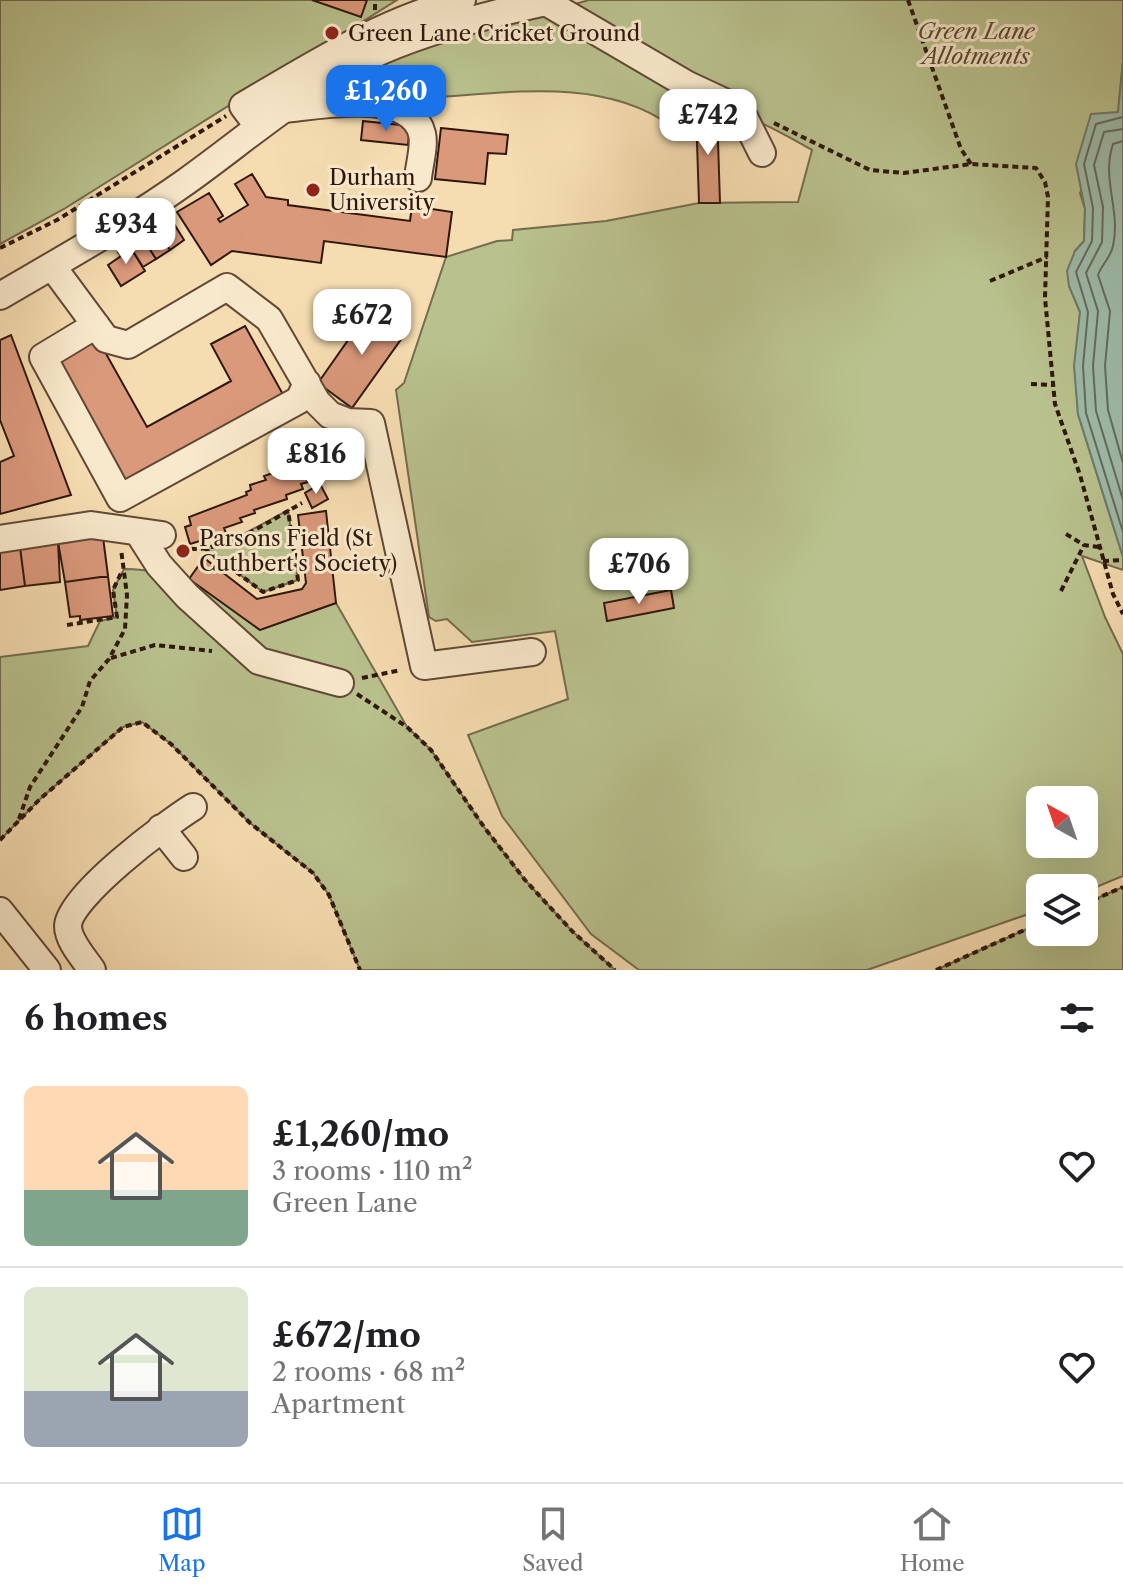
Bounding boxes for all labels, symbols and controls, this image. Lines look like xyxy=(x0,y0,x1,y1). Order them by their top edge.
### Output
park label: Green Lane Allotments xyxy=(917,18,1036,70)
place label: Green Lane Cricket Ground xyxy=(348,20,640,47)
marker: Green Lane Cricket Ground xyxy=(323,24,341,42)
pin: £1,260 xyxy=(321,65,451,133)
text: £1,260 xyxy=(344,75,428,107)
pin: £742 xyxy=(661,89,755,157)
text: £742 xyxy=(678,99,738,131)
place label: Durham University xyxy=(329,164,436,216)
marker: Durham University xyxy=(304,181,322,199)
pin: £934 xyxy=(79,198,173,266)
text: £934 xyxy=(94,208,158,240)
pin: £672 xyxy=(315,289,409,357)
text: £672 xyxy=(331,299,393,331)
pin: £816 xyxy=(269,428,363,496)
text: £816 xyxy=(286,438,346,470)
place label: Parsons Field (St Cuthbert's Society) xyxy=(199,525,397,577)
pin: £706 xyxy=(592,538,686,606)
marker: Parsons Field (St Cuthbert's Society) xyxy=(174,542,192,560)
text: £706 xyxy=(607,548,671,580)
north arrow xyxy=(1026,786,1098,858)
map controls xyxy=(1026,786,1098,946)
button: layers xyxy=(1026,874,1098,946)
icon: filters xyxy=(1055,996,1099,1040)
text: 6 homes xyxy=(24,997,168,1039)
text: £1,260/mo xyxy=(272,1113,449,1155)
icon: home xyxy=(88,1118,184,1214)
icon: heart xyxy=(1055,1144,1099,1188)
text: 3 rooms · 110 m² xyxy=(272,1155,473,1187)
text: Green Lane xyxy=(272,1187,417,1219)
text: £672/mo xyxy=(272,1314,421,1356)
icon: home xyxy=(88,1319,184,1415)
icon: heart xyxy=(1055,1345,1099,1389)
text: 2 rooms · 68 m² xyxy=(272,1356,465,1388)
text: Apartment xyxy=(272,1388,405,1420)
tab: Map xyxy=(158,1502,206,1577)
tab: Saved xyxy=(522,1502,583,1577)
tab: Home xyxy=(900,1502,965,1577)

